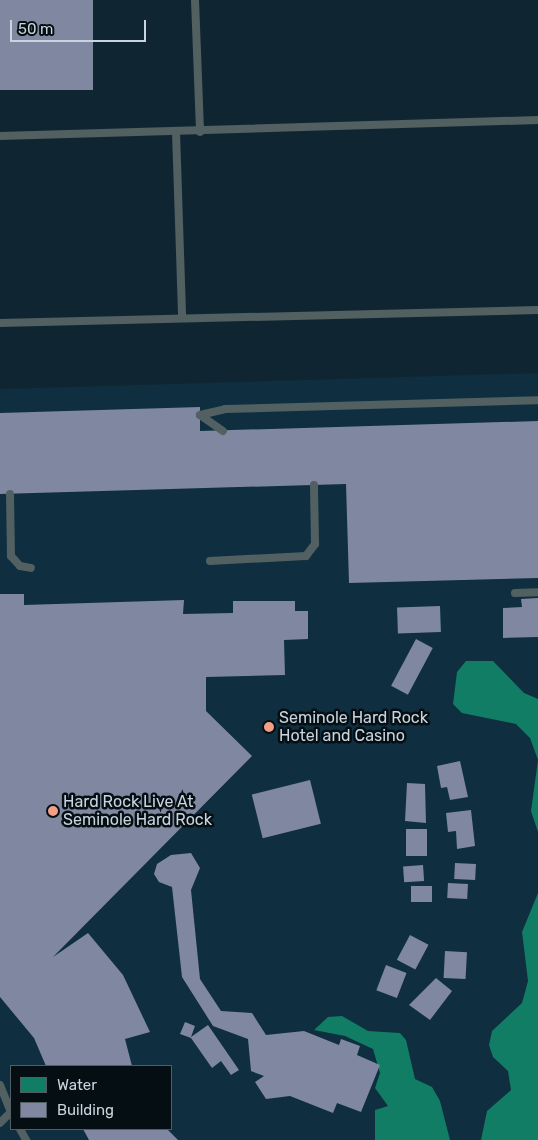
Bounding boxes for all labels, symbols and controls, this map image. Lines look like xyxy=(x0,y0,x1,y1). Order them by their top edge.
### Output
scale bar xyxy=(12,10,149,42)
text: 50 m xyxy=(18,20,53,38)
place label: Seminole Hard Rock Hotel and Casino xyxy=(279,708,428,746)
marker: Seminole Hard Rock Hotel and Casino xyxy=(263,721,275,733)
place label: Hard Rock Live At Seminole Hard Rock xyxy=(63,792,212,830)
marker: Hard Rock Live At Seminole Hard Rock xyxy=(47,805,59,817)
legend xyxy=(10,1065,172,1130)
text: Water xyxy=(57,1076,97,1094)
text: Building xyxy=(57,1101,114,1119)

